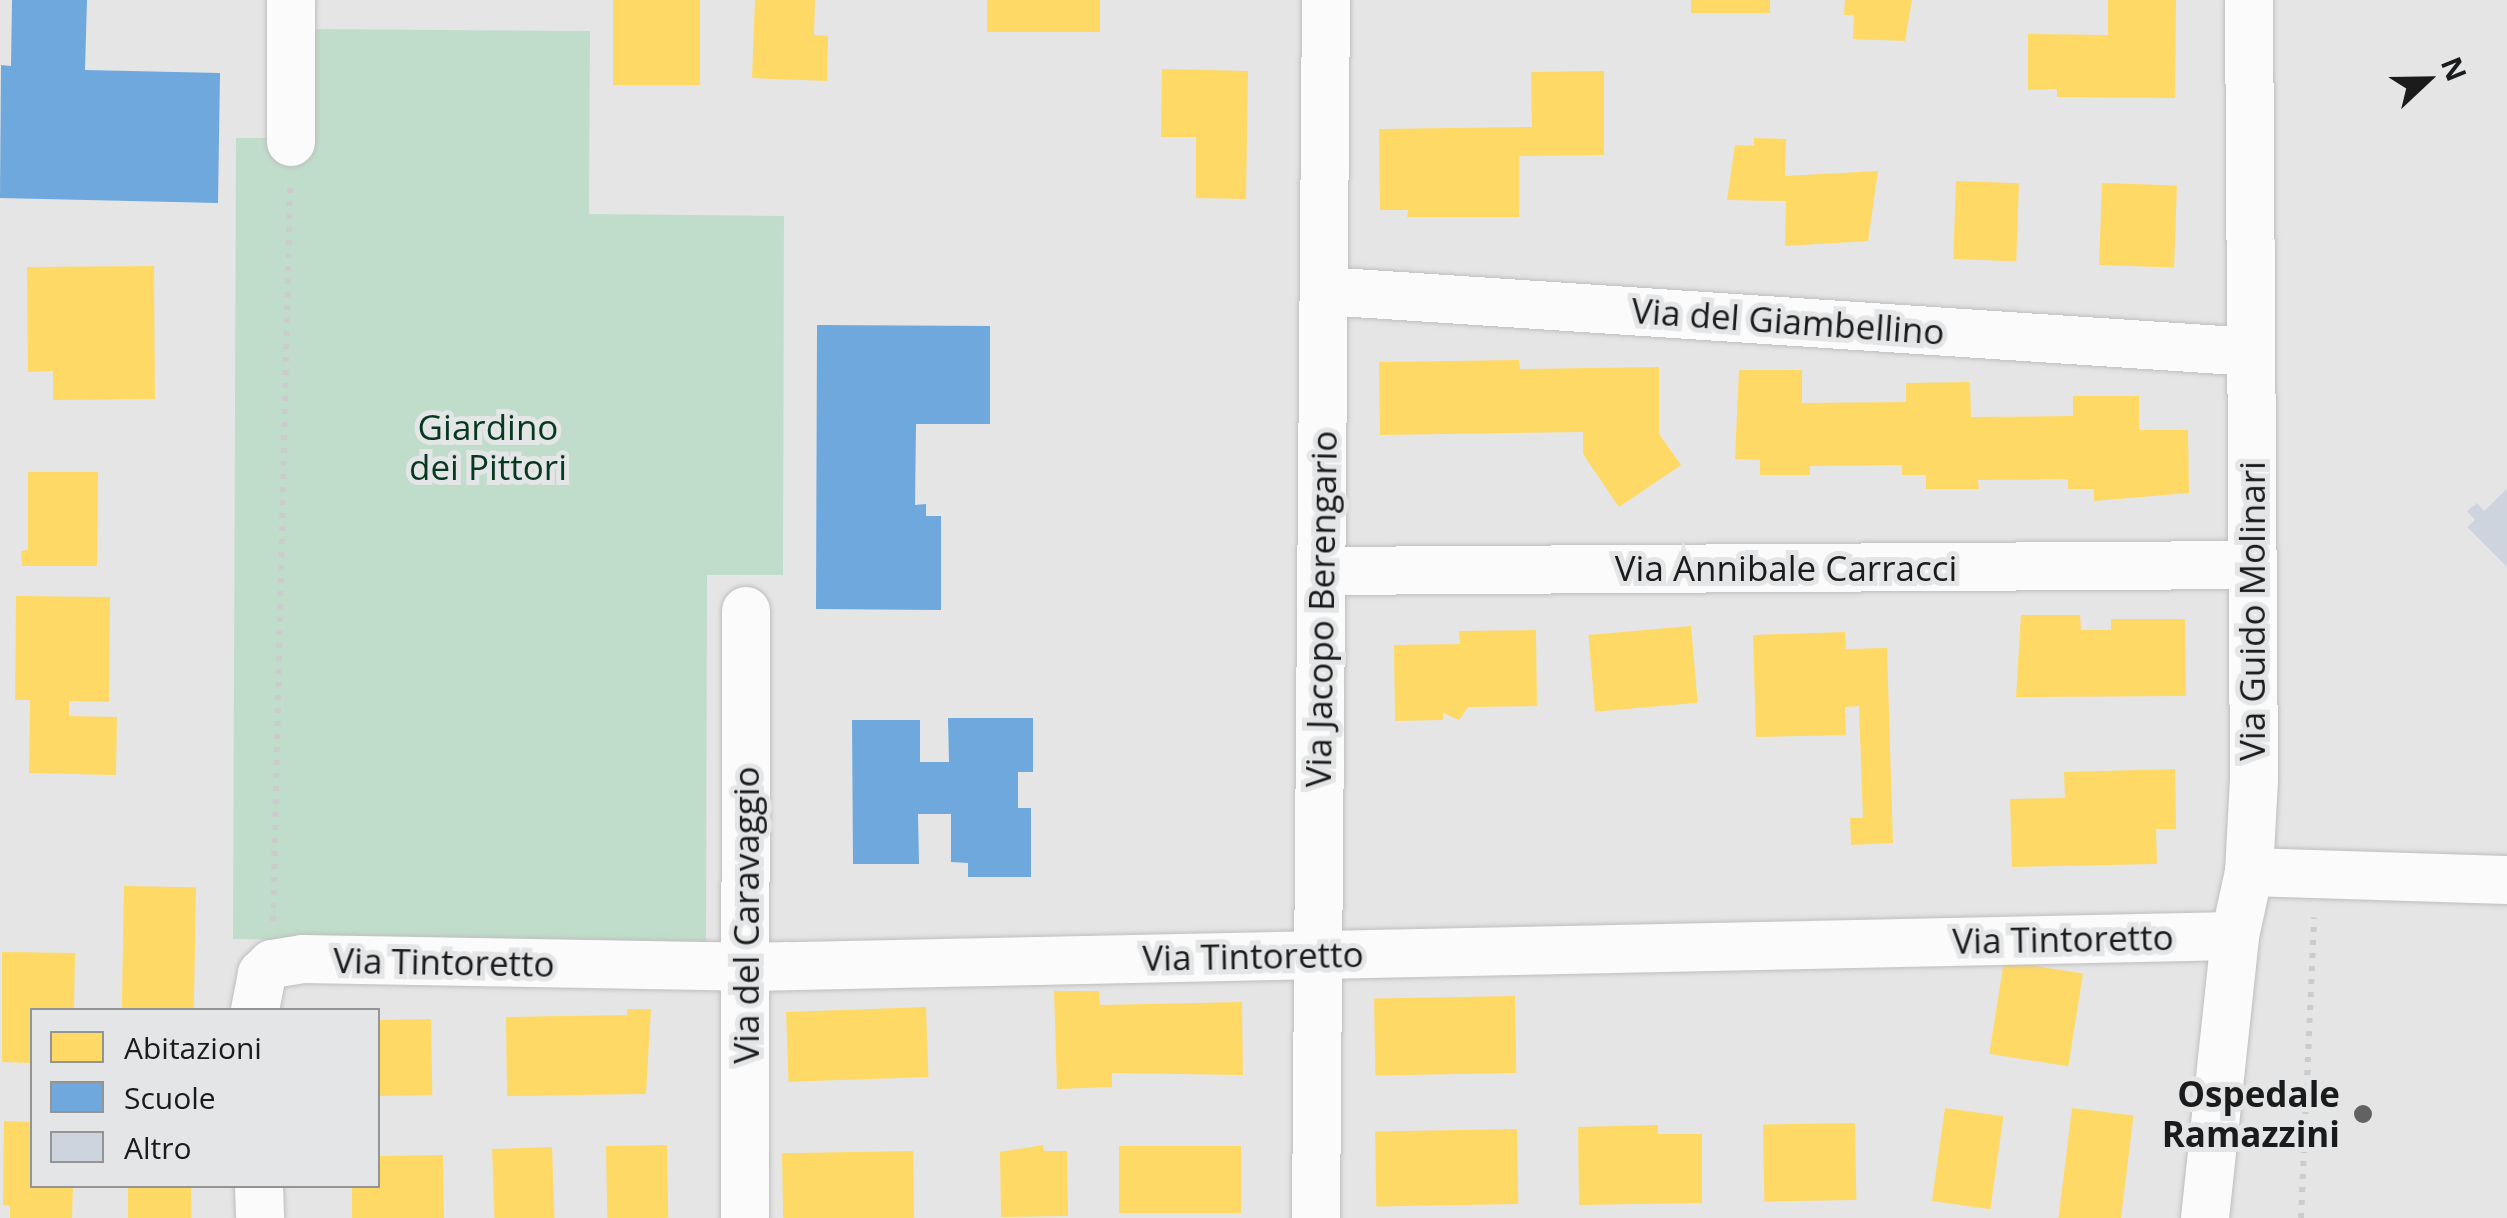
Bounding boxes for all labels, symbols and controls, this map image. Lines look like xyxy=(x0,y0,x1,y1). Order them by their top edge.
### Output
north arrow xyxy=(2377,30,2477,130)
text: N xyxy=(2433,51,2477,86)
street label: Via del Giambellino xyxy=(1630,289,1946,353)
park label: Giardino dei Pittori xyxy=(409,406,567,488)
street label: Via Jacopo Berengario xyxy=(1297,430,1345,788)
street label: Via Guido Molinari xyxy=(2231,461,2273,761)
street label: Via Annibale Carracci xyxy=(1615,547,1957,589)
street label: Via del Caravaggio xyxy=(725,766,767,1064)
street label: Via Tintoretto xyxy=(1952,916,2174,962)
street label: Via Tintoretto xyxy=(1142,933,1364,979)
street label: Via Tintoretto xyxy=(333,939,555,985)
legend xyxy=(30,1008,380,1188)
text: Abitazioni xyxy=(124,1027,262,1068)
place label: Ospedale Ramazzini xyxy=(2162,1073,2340,1155)
text: Scuole xyxy=(124,1077,216,1118)
marker: Ospedale Ramazzini xyxy=(2350,1101,2376,1127)
text: Altro xyxy=(124,1127,192,1168)

